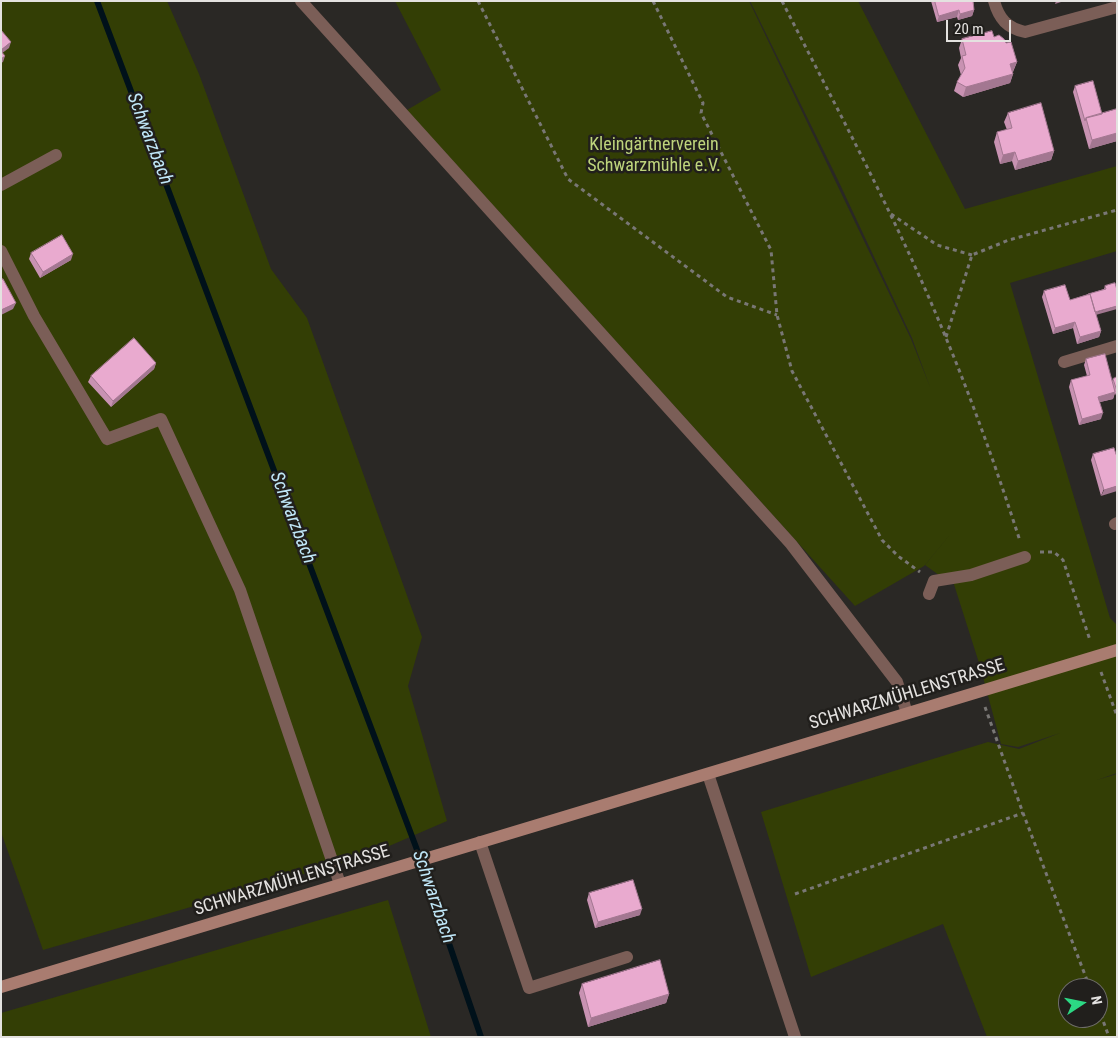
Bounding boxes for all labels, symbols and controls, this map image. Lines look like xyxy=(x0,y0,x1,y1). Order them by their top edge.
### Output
scale bar xyxy=(948,10,1013,42)
text: 20 m xyxy=(954,20,984,38)
water label: Schwarzbach xyxy=(121,90,177,188)
park label: Kleingärtnerverein Schwarzmühle e.V. xyxy=(587,134,721,176)
water label: Schwarzbach xyxy=(264,469,320,567)
street label: SCHWARZMÜHLENSTRASSE xyxy=(807,655,1007,735)
street label: SCHWARZMÜHLENSTRASSE xyxy=(192,841,392,921)
water label: Schwarzbach xyxy=(406,848,460,946)
north arrow xyxy=(1058,978,1108,1028)
text: N xyxy=(1088,995,1105,1006)

